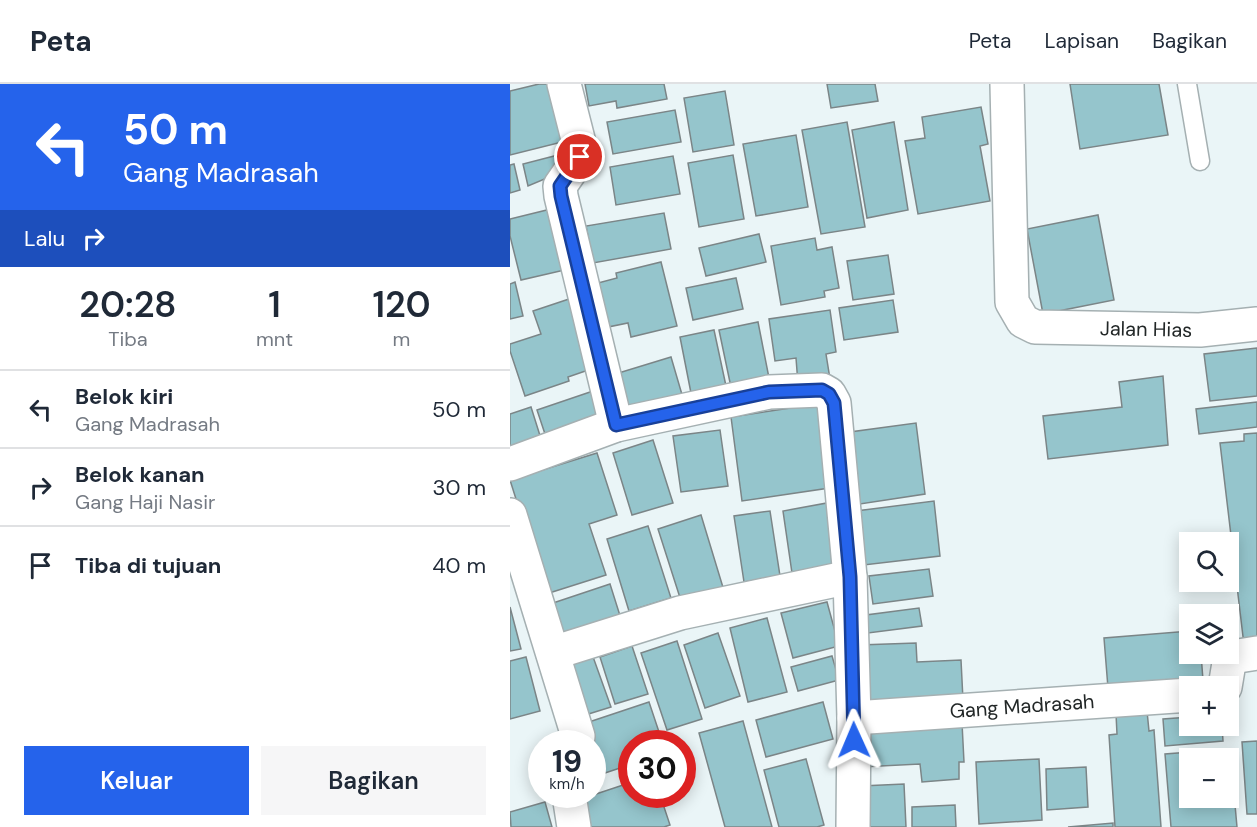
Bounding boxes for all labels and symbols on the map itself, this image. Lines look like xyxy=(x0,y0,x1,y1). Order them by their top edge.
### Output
pin xyxy=(554,131,605,182)
street label: Jalan Hias xyxy=(1100,315,1192,343)
street label: Gang Madrasah xyxy=(949,688,1095,724)
position arrow xyxy=(822,708,886,772)
speed limit sign: 30 xyxy=(618,730,696,808)

